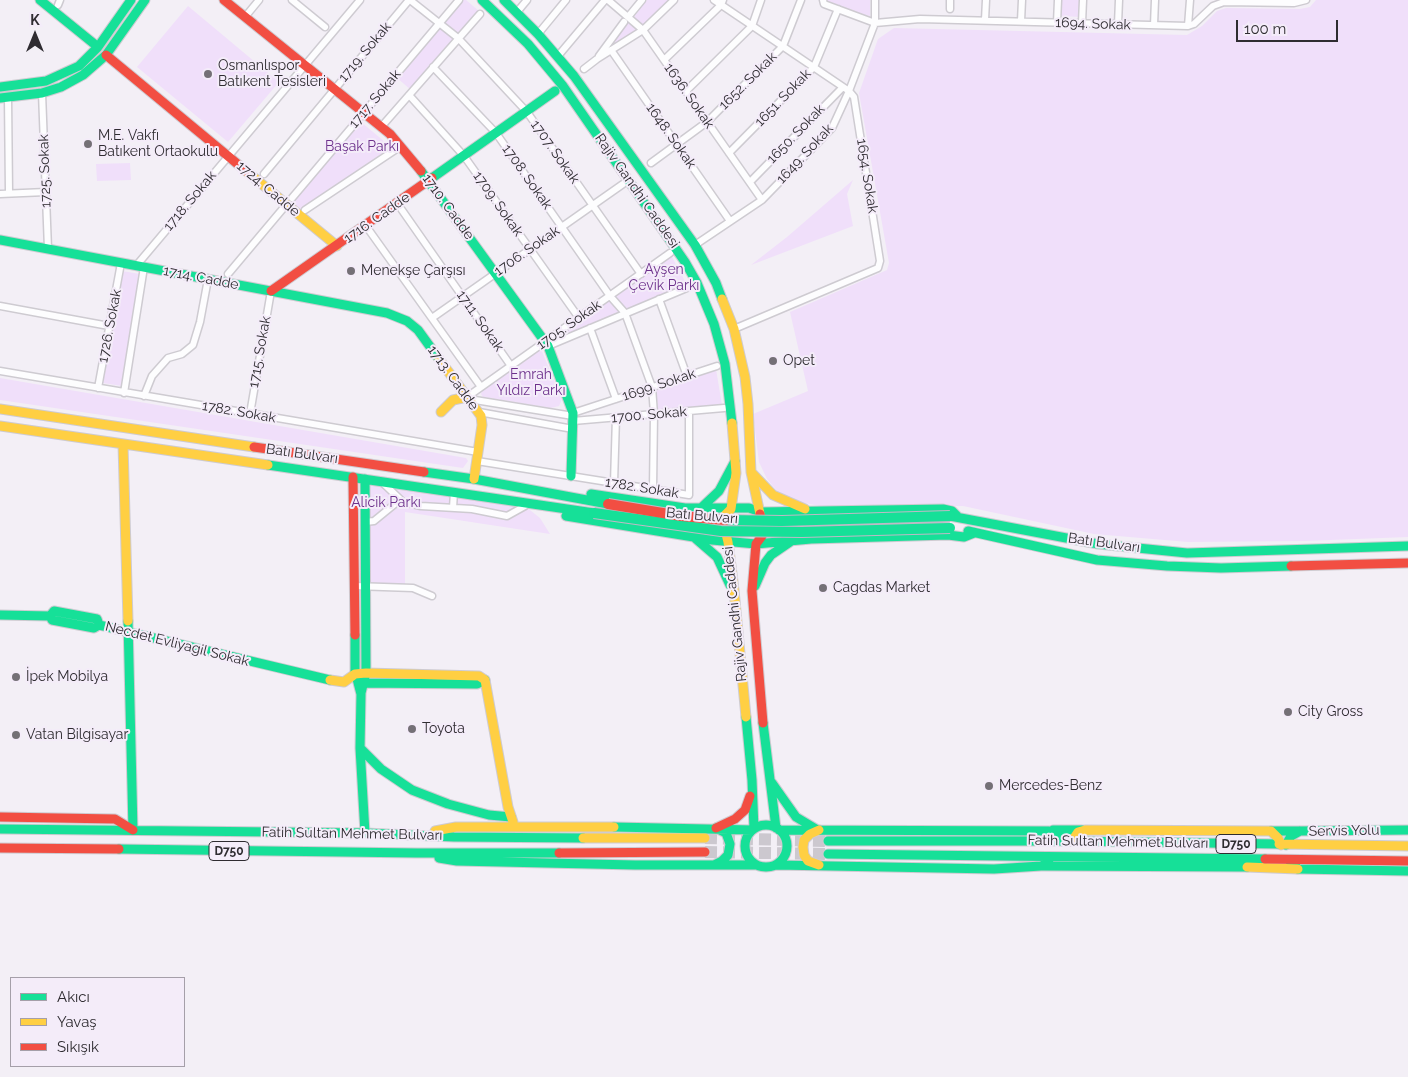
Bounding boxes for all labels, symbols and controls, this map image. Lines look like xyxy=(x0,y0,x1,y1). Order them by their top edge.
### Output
north arrow xyxy=(10,10,60,60)
scale bar xyxy=(1238,10,1340,42)
text: K xyxy=(30,12,40,28)
street label: 1694. Sokak xyxy=(1055,14,1131,34)
street label: 1719. Sokak xyxy=(335,19,395,85)
text: 100 m xyxy=(1244,20,1286,38)
street label: 1652. Sokak xyxy=(716,49,780,113)
place label: Osmanlıspor Batıkent Tesisleri xyxy=(218,58,326,90)
street label: 1636. Sokak xyxy=(660,60,718,132)
street label: 1717. Sokak xyxy=(346,66,404,132)
street label: 1651. Sokak xyxy=(751,66,815,130)
marker: Osmanlıspor Batıkent Tesisleri xyxy=(202,68,214,80)
street label: 1648. Sokak xyxy=(642,100,700,172)
street label: 1650. Sokak xyxy=(764,101,828,167)
street label: 1707. Sokak xyxy=(527,117,583,187)
street label: 1649. Sokak xyxy=(773,121,837,187)
place label: M.E. Vakfı Batıkent Ortaokulu xyxy=(98,128,218,160)
street label: Rajiv Gandhi Caddesi xyxy=(591,131,683,251)
street label: 1725. Sokak xyxy=(35,134,55,208)
marker: M.E. Vakfı Batıkent Ortaokulu xyxy=(82,138,94,150)
street label: 1654. Sokak xyxy=(853,138,881,214)
park label: Başak Parkı xyxy=(325,139,399,155)
street label: 1708. Sokak xyxy=(498,141,556,213)
street label: 1724. Cadde xyxy=(233,158,303,220)
street label: 1718. Sokak xyxy=(160,168,220,234)
street label: 1709. Sokak xyxy=(469,168,527,240)
street label: 1710. Cadde xyxy=(419,171,477,243)
street label: 1716. Cadde xyxy=(341,189,413,247)
street label: 1706. Sokak xyxy=(491,222,563,280)
street label: 1714. Cadde xyxy=(162,262,240,294)
park label: Ayşen Çevik Parkı xyxy=(629,262,699,294)
place label: Menekşe Çarşısı xyxy=(361,263,466,279)
marker: Menekşe Çarşısı xyxy=(345,265,357,277)
street label: 1711. Sokak xyxy=(453,287,507,355)
street label: 1726. Sokak xyxy=(95,288,125,364)
street label: 1705. Sokak xyxy=(533,297,605,353)
street label: 1715. Sokak xyxy=(245,315,275,389)
street label: 1713. Cadde xyxy=(424,342,482,414)
place label: Opet xyxy=(783,353,815,369)
marker: Opet xyxy=(767,355,779,367)
street label: 1699. Sokak xyxy=(620,365,698,405)
park label: Emrah Yıldız Parkı xyxy=(497,367,565,400)
street label: 1782. Sokak xyxy=(201,397,277,427)
street label: 1700. Sokak xyxy=(610,403,688,427)
street label: Batı Bulvarı xyxy=(265,441,339,467)
street label: 1782. Sokak xyxy=(604,474,680,502)
park label: Alicik Parkı xyxy=(351,495,421,511)
street label: Batı Bulvarı xyxy=(665,504,739,528)
street label: Batı Bulvarı xyxy=(1067,530,1141,556)
street label: Rajiv Gandhi Caddesi xyxy=(720,546,750,682)
place label: Cagdas Market xyxy=(833,580,930,596)
marker: Cagdas Market xyxy=(817,582,829,594)
street label: Necdet Evliyagil Sokak xyxy=(103,618,251,670)
place label: İpek Mobilya xyxy=(26,669,108,685)
marker: İpek Mobilya xyxy=(10,671,22,683)
place label: City Gross xyxy=(1298,704,1363,720)
marker: City Gross xyxy=(1282,706,1294,718)
place label: Toyota xyxy=(422,721,465,737)
marker: Toyota xyxy=(406,723,418,735)
place label: Vatan Bilgisayar xyxy=(26,727,128,743)
marker: Vatan Bilgisayar xyxy=(10,729,22,741)
place label: Mercedes-Benz xyxy=(999,778,1102,794)
marker: Mercedes-Benz xyxy=(983,780,995,792)
street label: Servis Yolu xyxy=(1308,822,1380,840)
street label: Fatih Sultan Mehmet Bulvarı xyxy=(261,824,443,844)
street label: Fatih Sultan Mehmet Bulvarı xyxy=(1027,832,1209,852)
road number: D750 xyxy=(1216,834,1256,854)
road number: D750 xyxy=(209,841,249,860)
legend xyxy=(10,977,185,1067)
text: Akıcı xyxy=(57,988,90,1006)
text: Yavaş xyxy=(57,1013,97,1031)
text: Sıkışık xyxy=(57,1038,99,1056)

